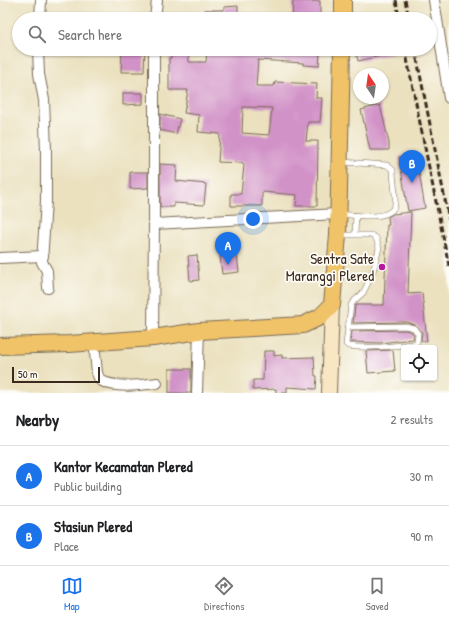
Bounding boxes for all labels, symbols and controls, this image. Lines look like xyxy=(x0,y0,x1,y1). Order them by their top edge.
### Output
search box xyxy=(12,12,437,56)
icon: search xyxy=(26,23,48,45)
text: Search here xyxy=(58,24,122,45)
north arrow xyxy=(353,68,389,104)
pin: B xyxy=(399,150,425,183)
your location xyxy=(243,209,263,229)
pin: A xyxy=(215,232,241,265)
place label: Sentra Sate Maranggi Plered xyxy=(286,248,374,286)
marker: Sentra Sate Maranggi Plered xyxy=(377,262,387,272)
map controls xyxy=(401,345,437,381)
button: locate xyxy=(401,345,437,381)
scale bar xyxy=(12,365,100,384)
text: 50 m xyxy=(18,367,38,381)
text: Nearby xyxy=(16,408,59,431)
text: 2 results xyxy=(391,410,433,428)
text: Kantor Kecamatan Plered xyxy=(54,456,193,477)
text: A xyxy=(26,467,32,485)
text: 30 m xyxy=(410,467,433,485)
text: Public building xyxy=(54,477,122,495)
text: Stasiun Plered xyxy=(54,516,132,537)
text: B xyxy=(26,527,32,545)
text: 90 m xyxy=(411,527,433,545)
text: Place xyxy=(54,537,79,555)
tab: Map xyxy=(61,575,83,613)
tab: Directions xyxy=(204,575,245,613)
tab: Saved xyxy=(366,575,388,613)

